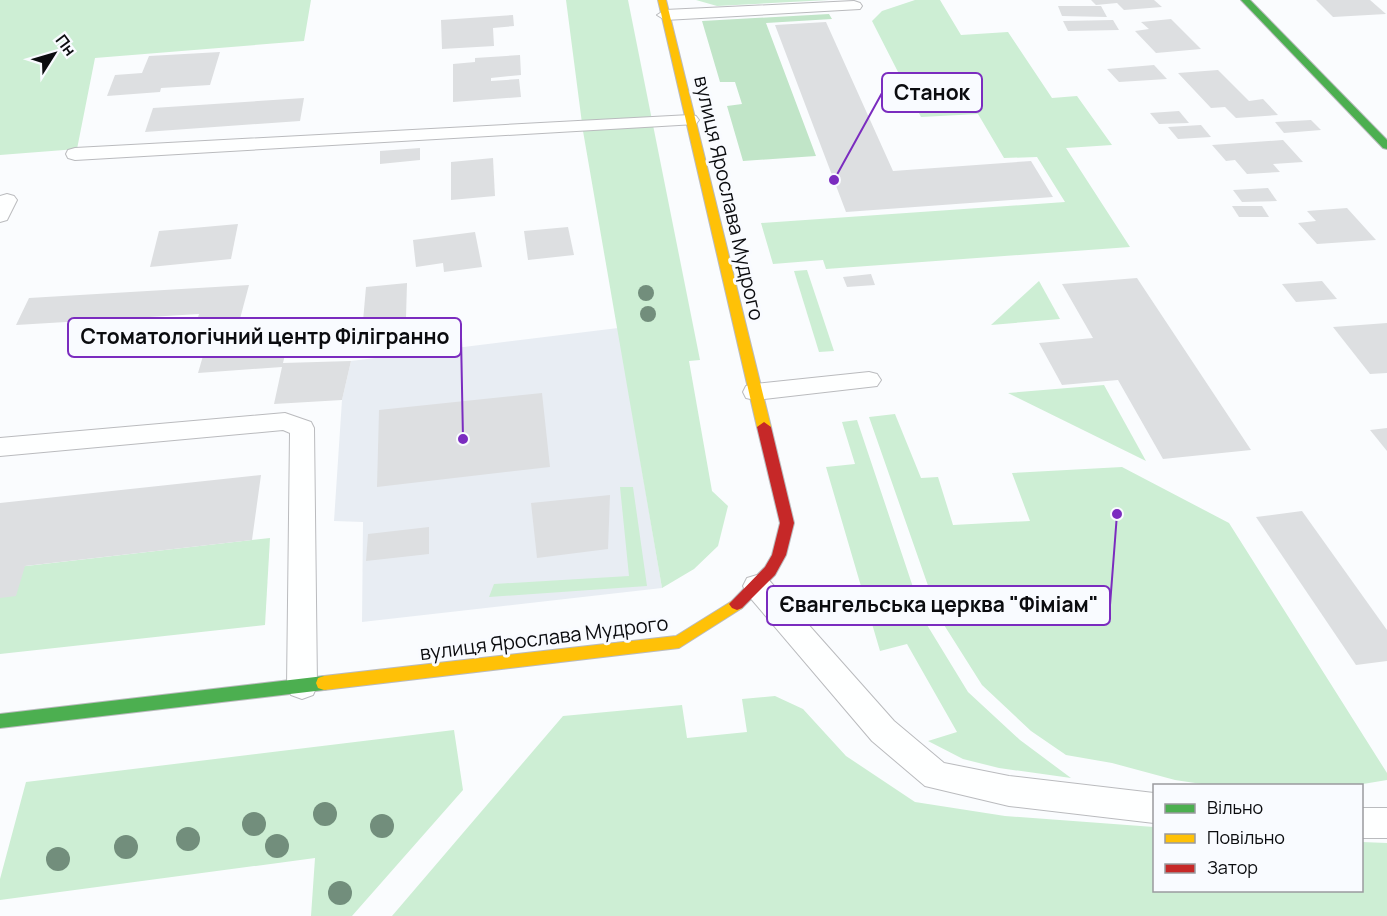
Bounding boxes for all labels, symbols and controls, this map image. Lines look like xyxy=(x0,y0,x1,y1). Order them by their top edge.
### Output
north arrow xyxy=(24,24,84,84)
text: Пн xyxy=(51,30,81,60)
street label: вулиця Ярослава Мудрого xyxy=(688,73,771,323)
callout: Станок xyxy=(882,73,982,112)
text: Станок xyxy=(894,78,971,106)
callout: Стоматологічний центр Філігранно xyxy=(68,318,461,357)
text: Стоматологічний центр Філігранно xyxy=(80,322,450,350)
callout: Євангельська церква "Фіміам" xyxy=(767,586,1110,625)
text: Євангельська церква "Фіміам" xyxy=(779,590,1099,618)
street label: вулиця Ярослава Мудрого xyxy=(418,609,670,666)
legend xyxy=(1153,784,1363,892)
text: Вільно xyxy=(1207,795,1263,819)
text: Повільно xyxy=(1207,825,1285,849)
text: Затор xyxy=(1207,855,1258,879)

